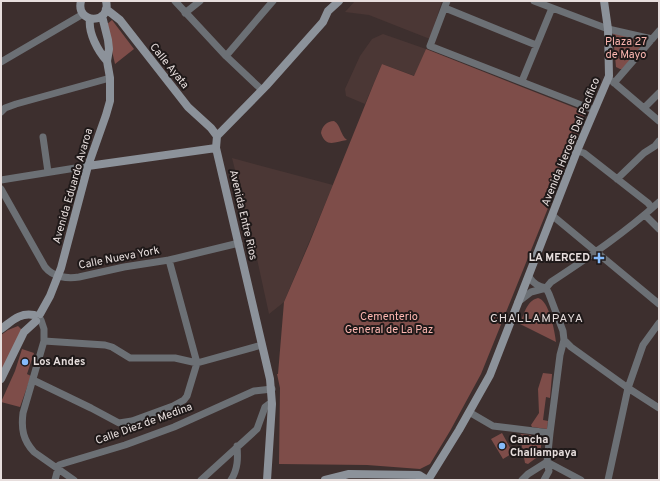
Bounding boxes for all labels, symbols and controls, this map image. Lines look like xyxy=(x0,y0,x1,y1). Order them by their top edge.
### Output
park label: Plaza 27 de Mayo xyxy=(605,35,647,62)
street label: Calle Ayata xyxy=(146,40,192,92)
street label: Avenida Heroes Del Pacífico xyxy=(539,76,603,208)
street label: Avenida Eduardo Avaroa xyxy=(50,126,96,245)
street label: Avenida Entre Rios xyxy=(226,169,260,261)
street label: Calle Nueva York xyxy=(77,243,161,273)
place label: LA MERCED xyxy=(529,251,590,265)
marker: LA MERCED xyxy=(593,252,605,264)
park label: Cementerio General de La Paz xyxy=(345,310,433,337)
district label: CHALLAMPAYA xyxy=(490,311,584,327)
place label: Los Andes xyxy=(33,355,85,369)
marker: Los Andes xyxy=(20,357,30,367)
street label: Calle Diez de Medina xyxy=(94,400,195,448)
place label: Cancha Challampaya xyxy=(510,433,577,460)
marker: Cancha Challampaya xyxy=(497,441,507,451)

